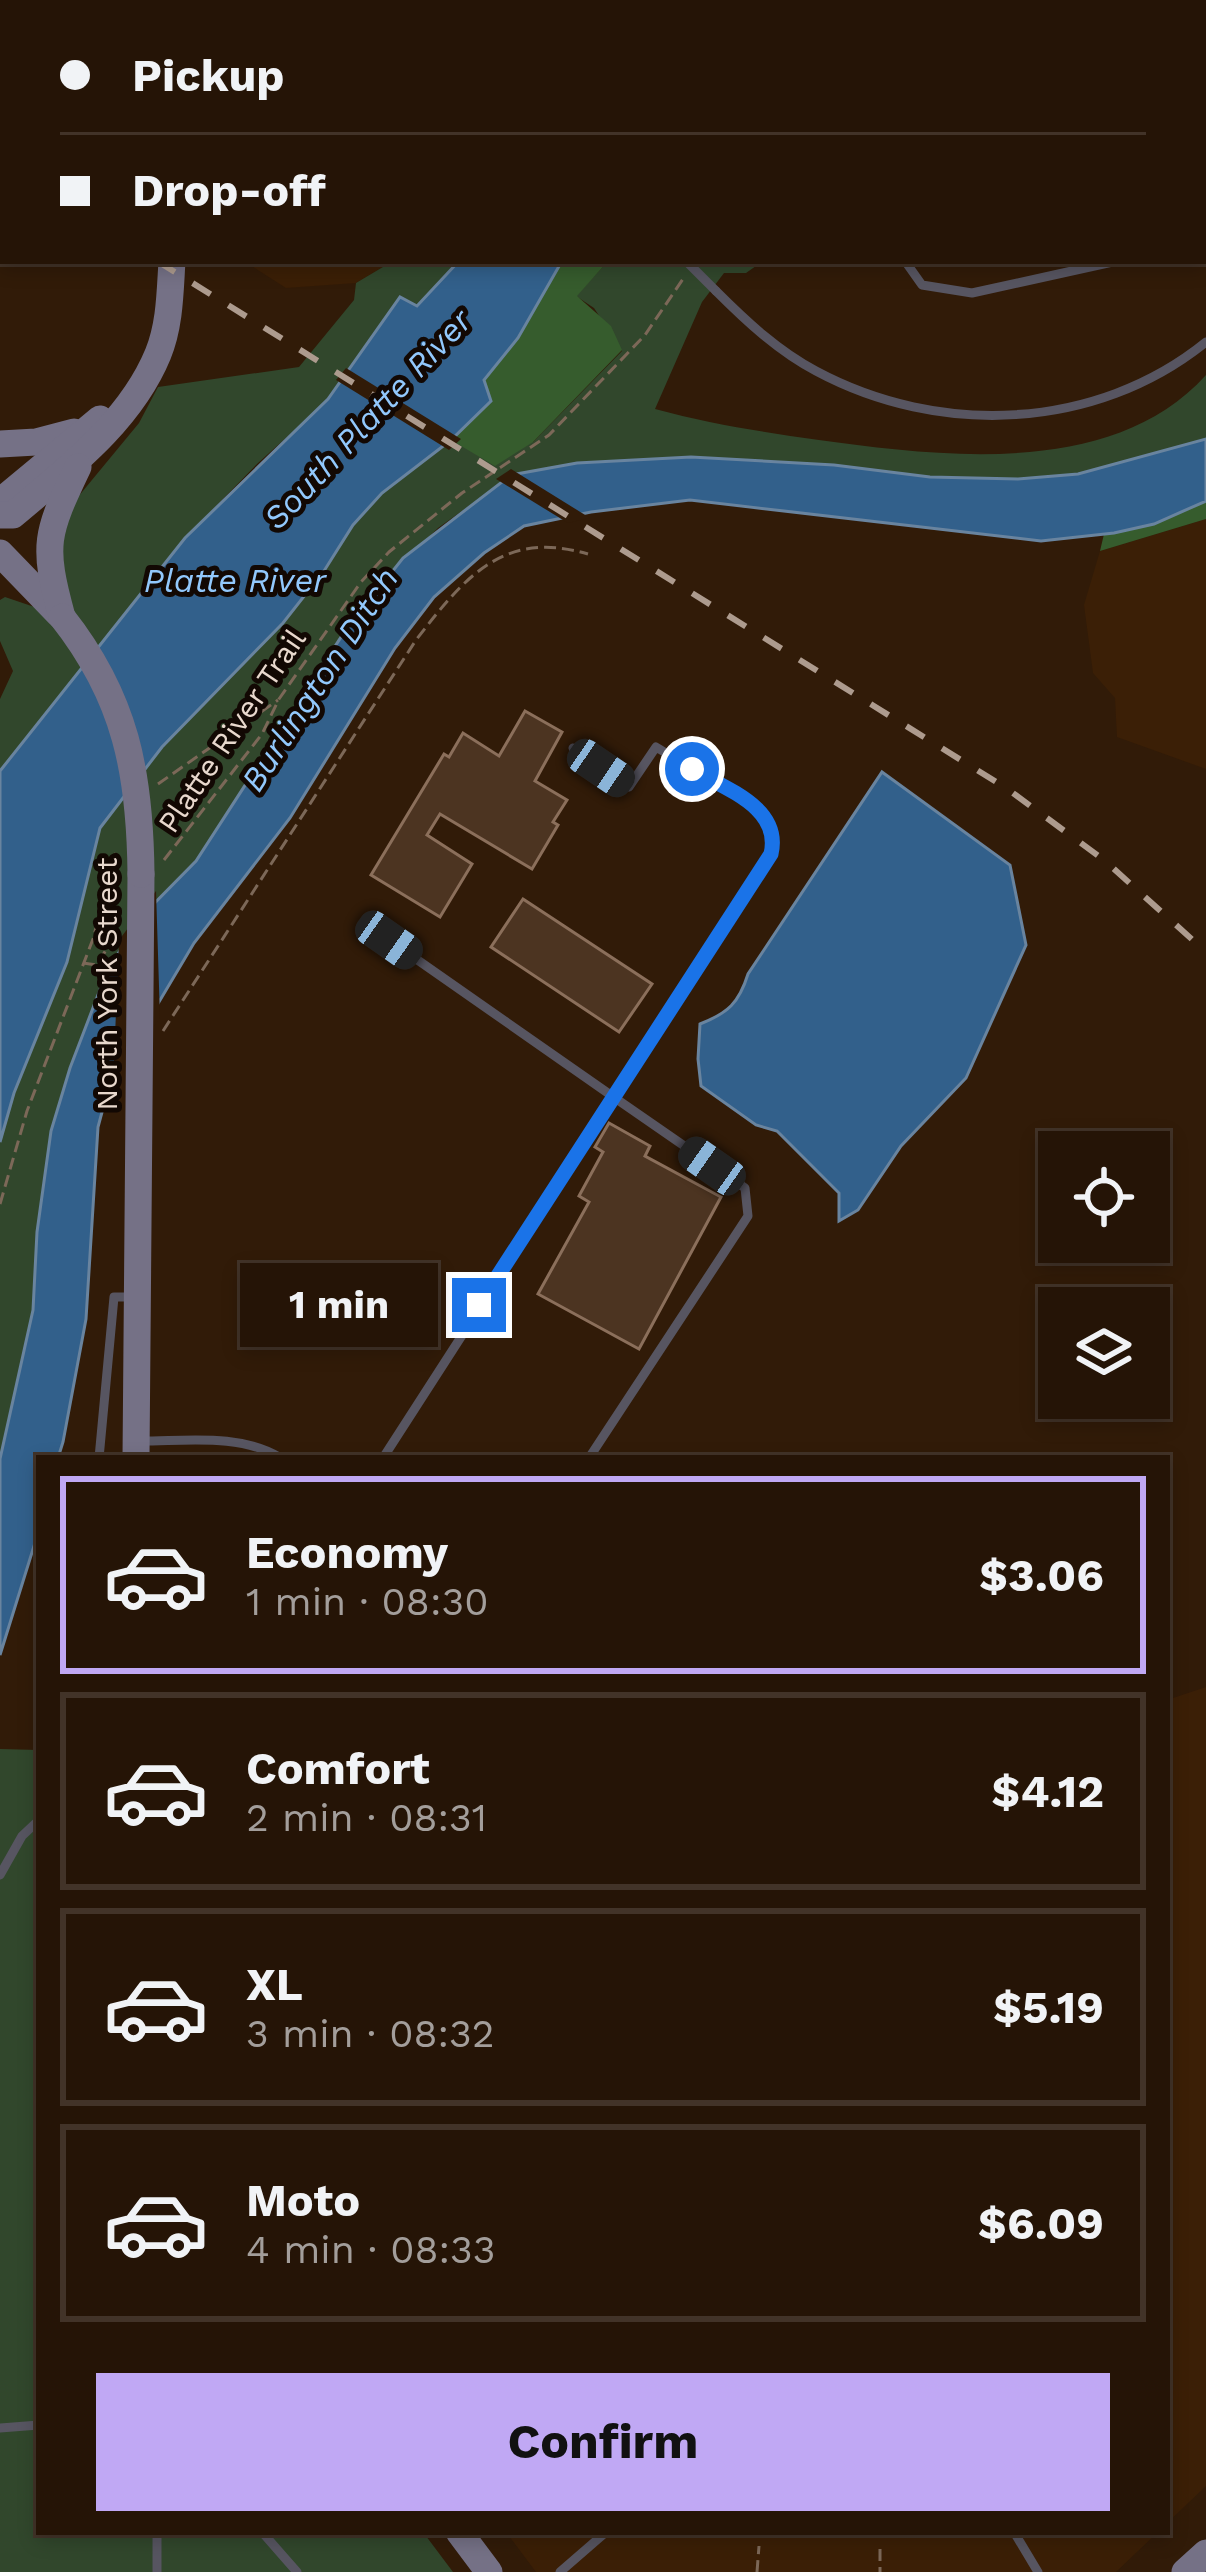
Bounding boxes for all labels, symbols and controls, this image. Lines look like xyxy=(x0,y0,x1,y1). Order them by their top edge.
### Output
text: Pickup xyxy=(132,49,284,102)
text: Drop-off xyxy=(132,164,326,217)
water label: South Platte River xyxy=(255,300,480,537)
water label: Burlington Ditch xyxy=(233,560,406,798)
water label: Platte River xyxy=(144,561,327,600)
street label: Platte River Trail xyxy=(150,622,313,839)
car xyxy=(561,733,641,803)
route start xyxy=(665,742,719,796)
street label: North York Street xyxy=(89,857,124,1111)
car xyxy=(349,905,429,975)
car xyxy=(672,1131,752,1201)
map controls xyxy=(1038,1131,1170,1419)
button: locate xyxy=(1038,1131,1170,1263)
callout: 1 min xyxy=(239,1263,437,1347)
route end xyxy=(452,1278,506,1332)
text: 1 min xyxy=(289,1282,389,1327)
button: layers xyxy=(1038,1287,1170,1419)
icon: car xyxy=(102,1521,210,1629)
text: Economy xyxy=(246,1526,448,1579)
text: $3.06 xyxy=(979,1549,1104,1602)
text: 1 min · 08:30 xyxy=(246,1579,488,1624)
icon: car xyxy=(102,1737,210,1845)
text: Comfort xyxy=(246,1742,430,1795)
text: $4.12 xyxy=(992,1765,1104,1818)
text: 2 min · 08:31 xyxy=(246,1795,487,1840)
icon: car xyxy=(102,1953,210,2061)
text: XL xyxy=(246,1958,303,2011)
text: $5.19 xyxy=(993,1981,1104,2034)
text: 3 min · 08:32 xyxy=(246,2011,494,2056)
icon: car xyxy=(102,2169,210,2277)
text: Moto xyxy=(246,2174,360,2227)
text: $6.09 xyxy=(978,2197,1104,2250)
text: 4 min · 08:33 xyxy=(246,2227,496,2272)
button: Confirm xyxy=(96,2373,1110,2511)

